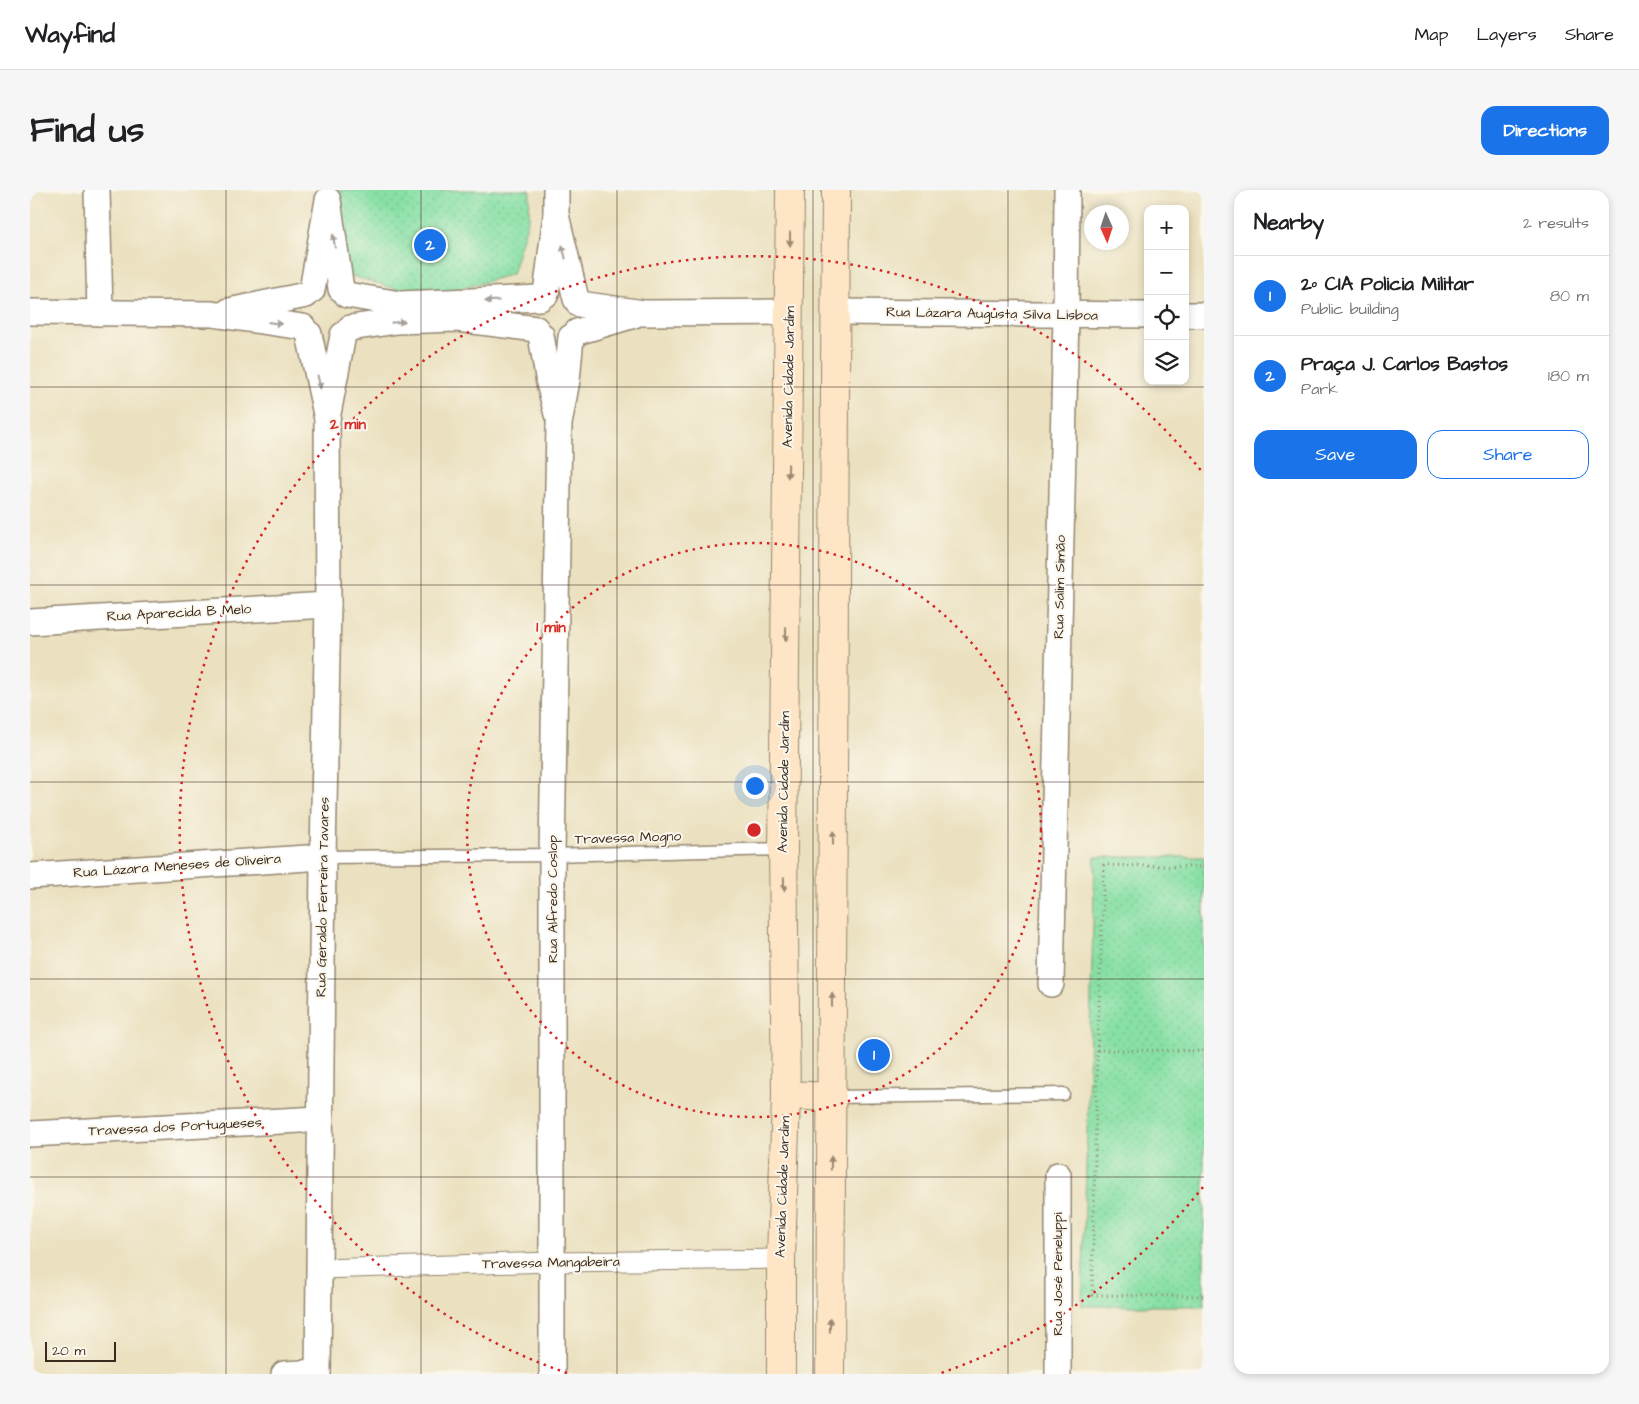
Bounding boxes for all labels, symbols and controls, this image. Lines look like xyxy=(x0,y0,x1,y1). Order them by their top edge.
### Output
text: Wayfind xyxy=(25,18,115,52)
text: Map xyxy=(1414,22,1448,47)
text: Layers xyxy=(1476,22,1537,47)
text: Share xyxy=(1565,22,1614,47)
text: Find us xyxy=(30,106,144,155)
button: Directions xyxy=(1481,106,1609,155)
north arrow xyxy=(1084,205,1129,250)
map controls xyxy=(1144,205,1189,385)
button: + xyxy=(1144,205,1189,250)
text: Nearby xyxy=(1254,208,1324,237)
text: 2 results xyxy=(1523,212,1589,234)
pin: 2 xyxy=(414,226,446,264)
one-way arrow xyxy=(786,231,794,247)
one-way arrow xyxy=(330,233,338,249)
one-way arrow xyxy=(560,244,568,259)
button: − xyxy=(1144,250,1189,295)
text: 2º CIA Policia Militar xyxy=(1301,271,1474,298)
text: 1 xyxy=(1269,285,1271,307)
text: 80 m xyxy=(1550,285,1589,307)
button: locate xyxy=(1144,295,1189,340)
one-way arrow xyxy=(483,297,499,305)
text: Public building xyxy=(1301,298,1399,320)
street label: Rua Lázara Augusta Silva Lisboa xyxy=(886,302,1098,326)
street label: Avenida Cidade Jardim xyxy=(778,306,800,448)
one-way arrow xyxy=(390,317,406,325)
one-way arrow xyxy=(267,319,283,327)
button: layers xyxy=(1144,340,1189,385)
text: Praça J. Carlos Bastos xyxy=(1301,351,1508,378)
text: 2 xyxy=(1265,365,1275,387)
text: 180 m xyxy=(1548,365,1589,387)
one-way arrow xyxy=(316,375,324,391)
text: Park xyxy=(1301,378,1338,400)
text: 2 min xyxy=(329,414,367,435)
button: Save xyxy=(1254,430,1417,479)
button: Share xyxy=(1427,430,1589,479)
one-way arrow xyxy=(784,463,792,479)
street label: Rua Salim Simão xyxy=(1049,535,1071,639)
street label: Rua Aparecida B Melo xyxy=(106,599,252,627)
text: 1 min xyxy=(536,617,566,638)
one-way arrow xyxy=(782,626,790,642)
street label: Avenida Cidade Jardim xyxy=(773,711,795,853)
your location xyxy=(742,773,768,799)
street label: Rua Geraldo Ferreira Tavares xyxy=(311,797,335,997)
centre of rings xyxy=(745,821,763,839)
street label: Travessa Mogno xyxy=(574,826,682,850)
one-way arrow xyxy=(829,830,837,846)
street label: Rua Alfredo Coslop xyxy=(543,835,563,963)
street label: Rua Lázara Meneses de Oliveira xyxy=(73,849,281,883)
one-way arrow xyxy=(780,876,788,892)
one-way arrow xyxy=(828,992,836,1008)
pin: 1 xyxy=(858,1036,890,1074)
street label: Travessa dos Portugueses xyxy=(88,1112,262,1142)
street label: Avenida Cidade Jardim xyxy=(771,1116,795,1258)
one-way arrow xyxy=(827,1155,835,1171)
street label: Rua José Peneluppi xyxy=(1048,1212,1068,1336)
street label: Travessa Mangabeira xyxy=(482,1252,620,1274)
one-way arrow xyxy=(826,1317,834,1333)
scale bar xyxy=(45,1339,116,1362)
text: 20 m xyxy=(52,1341,85,1361)

